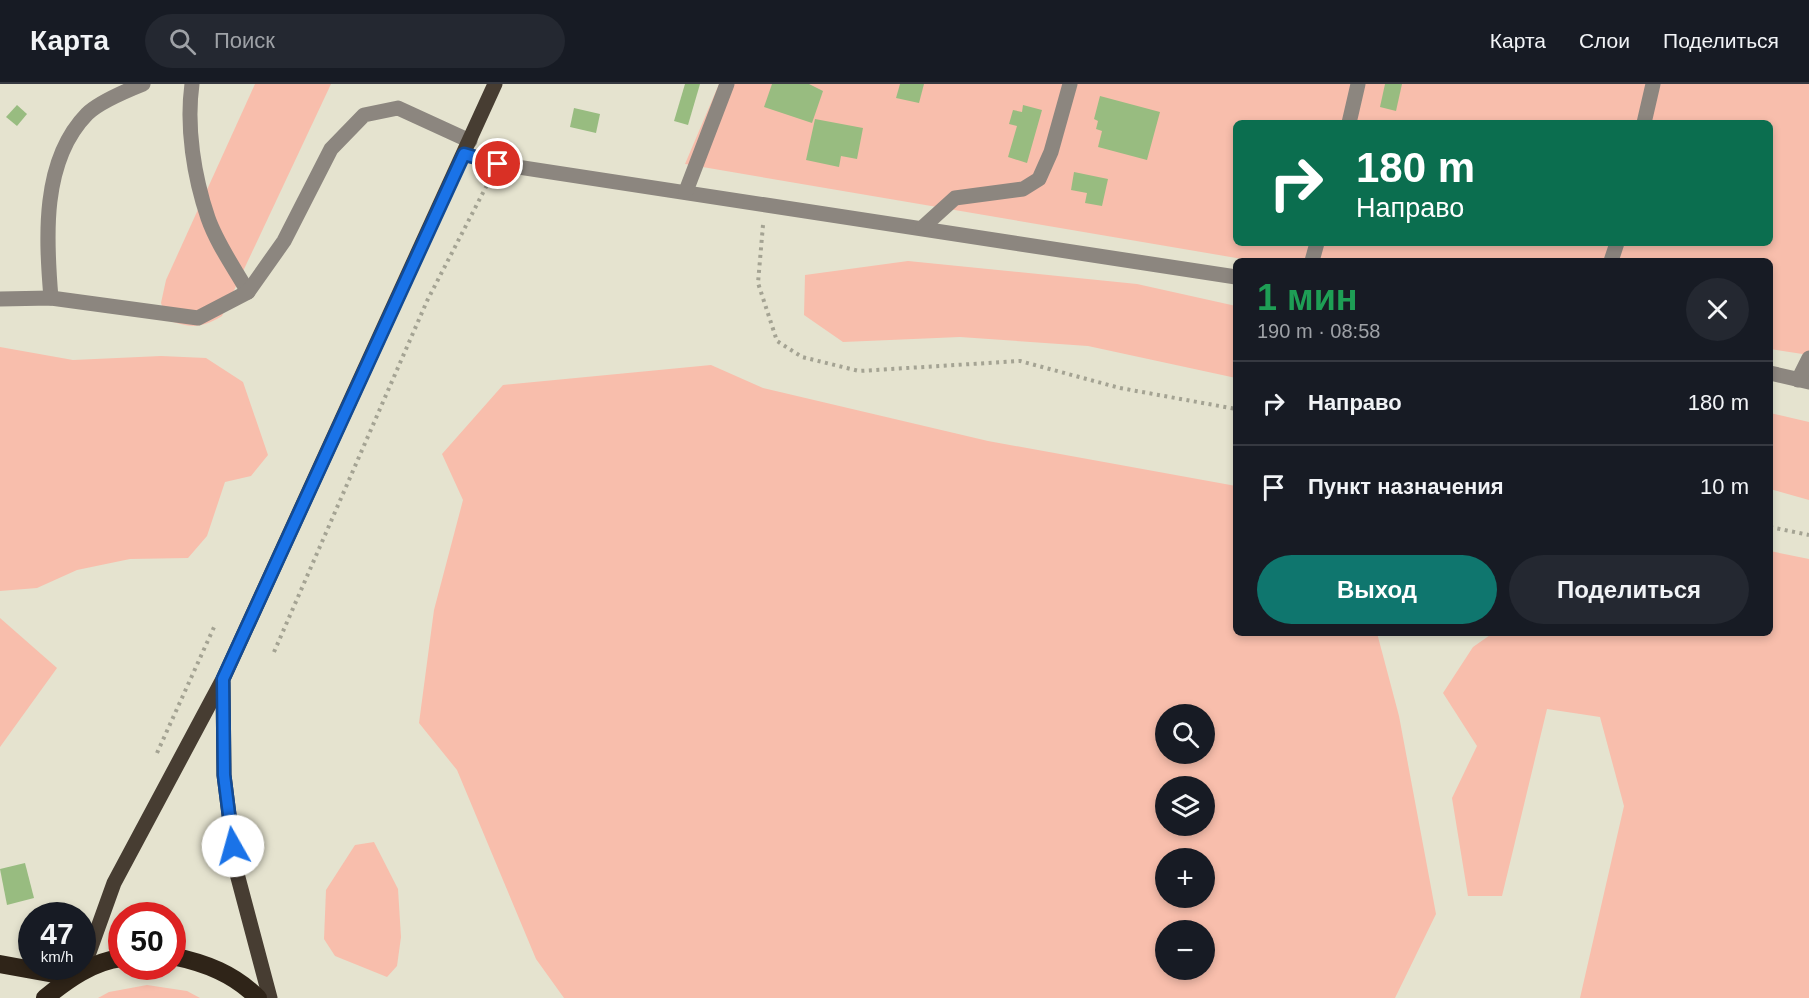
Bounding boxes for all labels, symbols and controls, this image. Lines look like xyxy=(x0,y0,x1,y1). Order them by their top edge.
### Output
search box xyxy=(145,14,565,68)
text: Карта xyxy=(30,25,109,56)
icon: search xyxy=(166,25,199,58)
text: Поиск xyxy=(214,28,275,53)
text: Карта xyxy=(1490,29,1546,52)
text: Слои xyxy=(1579,29,1630,52)
text: Поделиться xyxy=(1663,29,1779,52)
pin xyxy=(472,138,523,189)
icon: right xyxy=(1257,144,1335,222)
text: 180 m xyxy=(1356,144,1475,191)
icon: arrive xyxy=(481,147,514,180)
text: Направо xyxy=(1356,193,1464,223)
text: 1 мин xyxy=(1257,277,1358,318)
button: close xyxy=(1686,278,1749,341)
text: 190 m · 08:58 xyxy=(1257,320,1380,342)
icon: right xyxy=(1257,387,1290,420)
text: Направо xyxy=(1308,390,1402,415)
text: 180 m xyxy=(1688,390,1749,415)
icon: arrive xyxy=(1257,471,1290,504)
text: Пункт назначения xyxy=(1308,474,1504,499)
text: 10 m xyxy=(1700,474,1749,499)
button: Выход xyxy=(1257,555,1497,624)
button: Поделиться xyxy=(1509,555,1749,624)
map controls xyxy=(1155,704,1215,980)
button: search xyxy=(1155,704,1215,764)
button: layers xyxy=(1155,776,1215,836)
position arrow xyxy=(201,814,265,878)
button: + xyxy=(1155,848,1215,908)
speed limit sign: 50 xyxy=(108,902,186,980)
text: 47 xyxy=(40,917,74,950)
button: − xyxy=(1155,920,1215,980)
text: km/h xyxy=(41,948,73,965)

